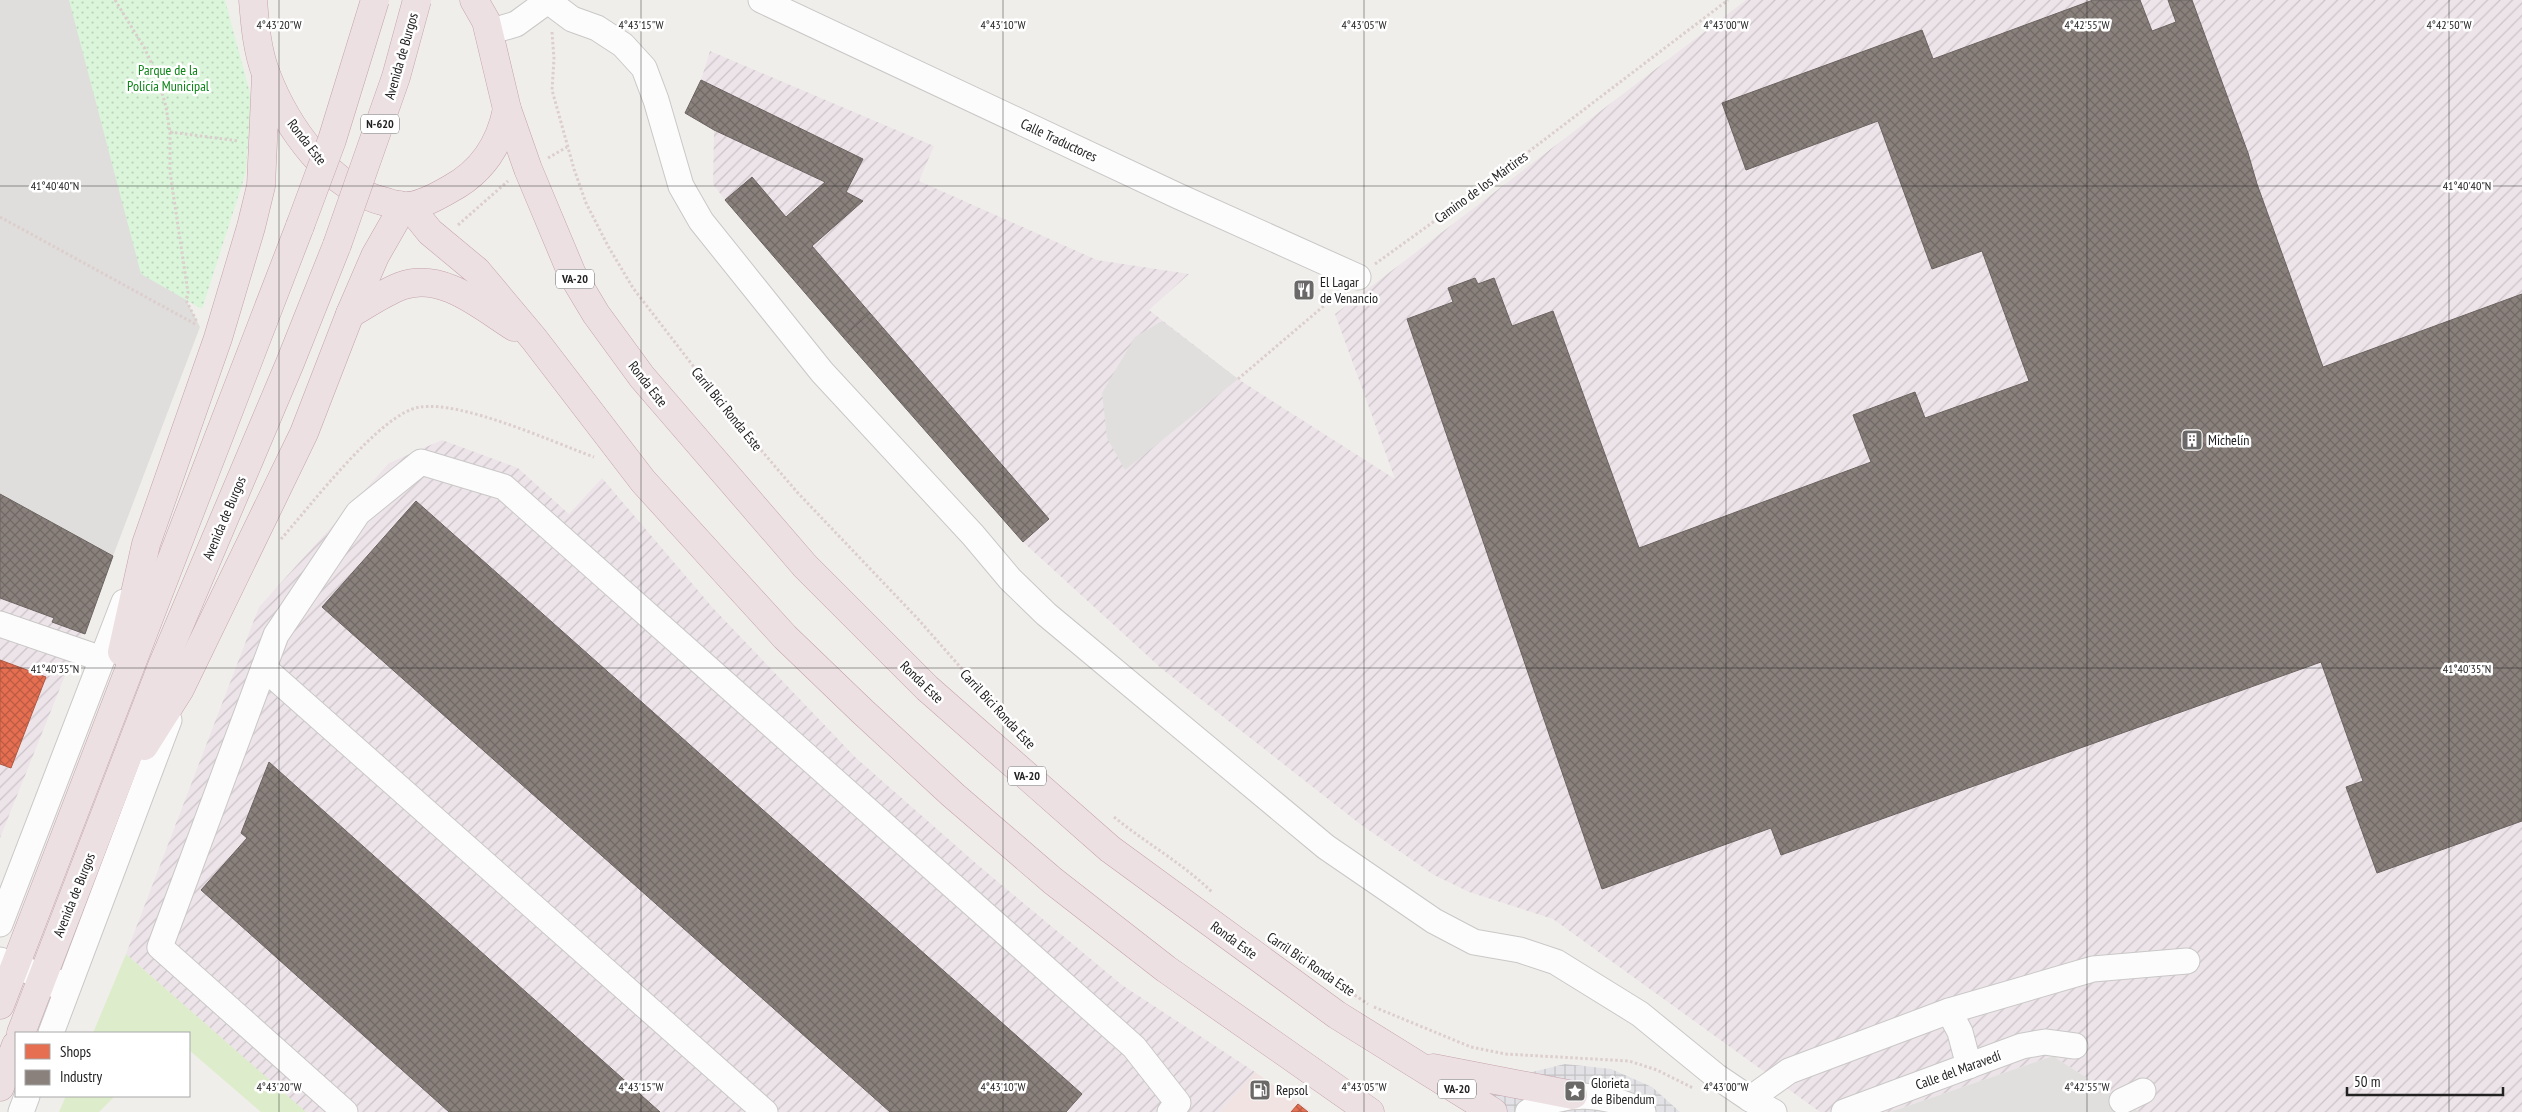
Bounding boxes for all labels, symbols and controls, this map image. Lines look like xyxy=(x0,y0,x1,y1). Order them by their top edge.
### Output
street label: Avenida de Burgos xyxy=(380,10,422,101)
text: 4°43'20"W xyxy=(256,17,302,32)
text: 4°43'15"W xyxy=(618,17,664,32)
text: 4°43'10"W xyxy=(980,17,1026,32)
text: 4°43'05"W xyxy=(1341,17,1387,32)
text: 4°43'00"W xyxy=(1703,17,1749,32)
text: 4°42'55"W xyxy=(2064,17,2110,32)
text: 4°42'50"W xyxy=(2426,17,2472,32)
park label: Parque de la Policía Municipal xyxy=(127,61,210,95)
street label: Calle Traductores xyxy=(1018,114,1100,166)
street label: Ronda Este xyxy=(284,115,331,169)
road number: N-620 xyxy=(361,115,399,134)
street label: Camino de los Mártires xyxy=(1431,147,1531,227)
text: 41°40'40"N xyxy=(31,178,79,193)
text: 41°40'40"N xyxy=(2443,178,2491,193)
road number: VA-20 xyxy=(556,270,594,288)
place label: El Lagar de Venancio xyxy=(1320,273,1378,307)
restaurant icon: El Lagar de Venancio xyxy=(1292,278,1316,302)
street label: Ronda Este xyxy=(625,357,672,411)
street label: Carril Bici Ronda Este xyxy=(688,363,766,455)
building icon: Michelín xyxy=(2180,428,2204,452)
place label: Michelín xyxy=(2208,431,2249,449)
street label: Avenida de Burgos xyxy=(198,473,250,563)
street label: Ronda Este xyxy=(897,657,948,707)
text: 41°40'35"N xyxy=(31,661,79,676)
text: 41°40'35"N xyxy=(2443,661,2491,676)
street label: Carril Bici Ronda Este xyxy=(956,665,1040,753)
road number: VA-20 xyxy=(1008,766,1046,786)
street label: Avenida de Burgos xyxy=(49,850,99,940)
street label: Ronda Este xyxy=(1207,917,1261,963)
street label: Carril Bici Ronda Este xyxy=(1263,928,1359,1000)
legend xyxy=(15,1032,190,1097)
text: Shops xyxy=(60,1042,91,1061)
street label: Calle del Maravedí xyxy=(1913,1046,2003,1094)
scale bar xyxy=(2347,1064,2503,1096)
text: Industry xyxy=(60,1067,102,1086)
text: 50 m xyxy=(2354,1072,2380,1091)
place label: Glorieta de Bibendum xyxy=(1591,1074,1655,1108)
fuel station icon: Repsol xyxy=(1248,1078,1272,1102)
text: 4°43'20"W xyxy=(256,1079,302,1094)
text: 4°43'15"W xyxy=(618,1079,664,1094)
text: 4°43'10"W xyxy=(980,1079,1026,1094)
text: 4°43'05"W xyxy=(1341,1079,1387,1094)
place icon: Glorieta de Bibendum xyxy=(1563,1079,1587,1103)
text: 4°43'00"W xyxy=(1703,1079,1749,1094)
text: 4°42'55"W xyxy=(2064,1079,2110,1094)
road number: VA-20 xyxy=(1438,1080,1476,1098)
place label: Repsol xyxy=(1276,1081,1309,1099)

